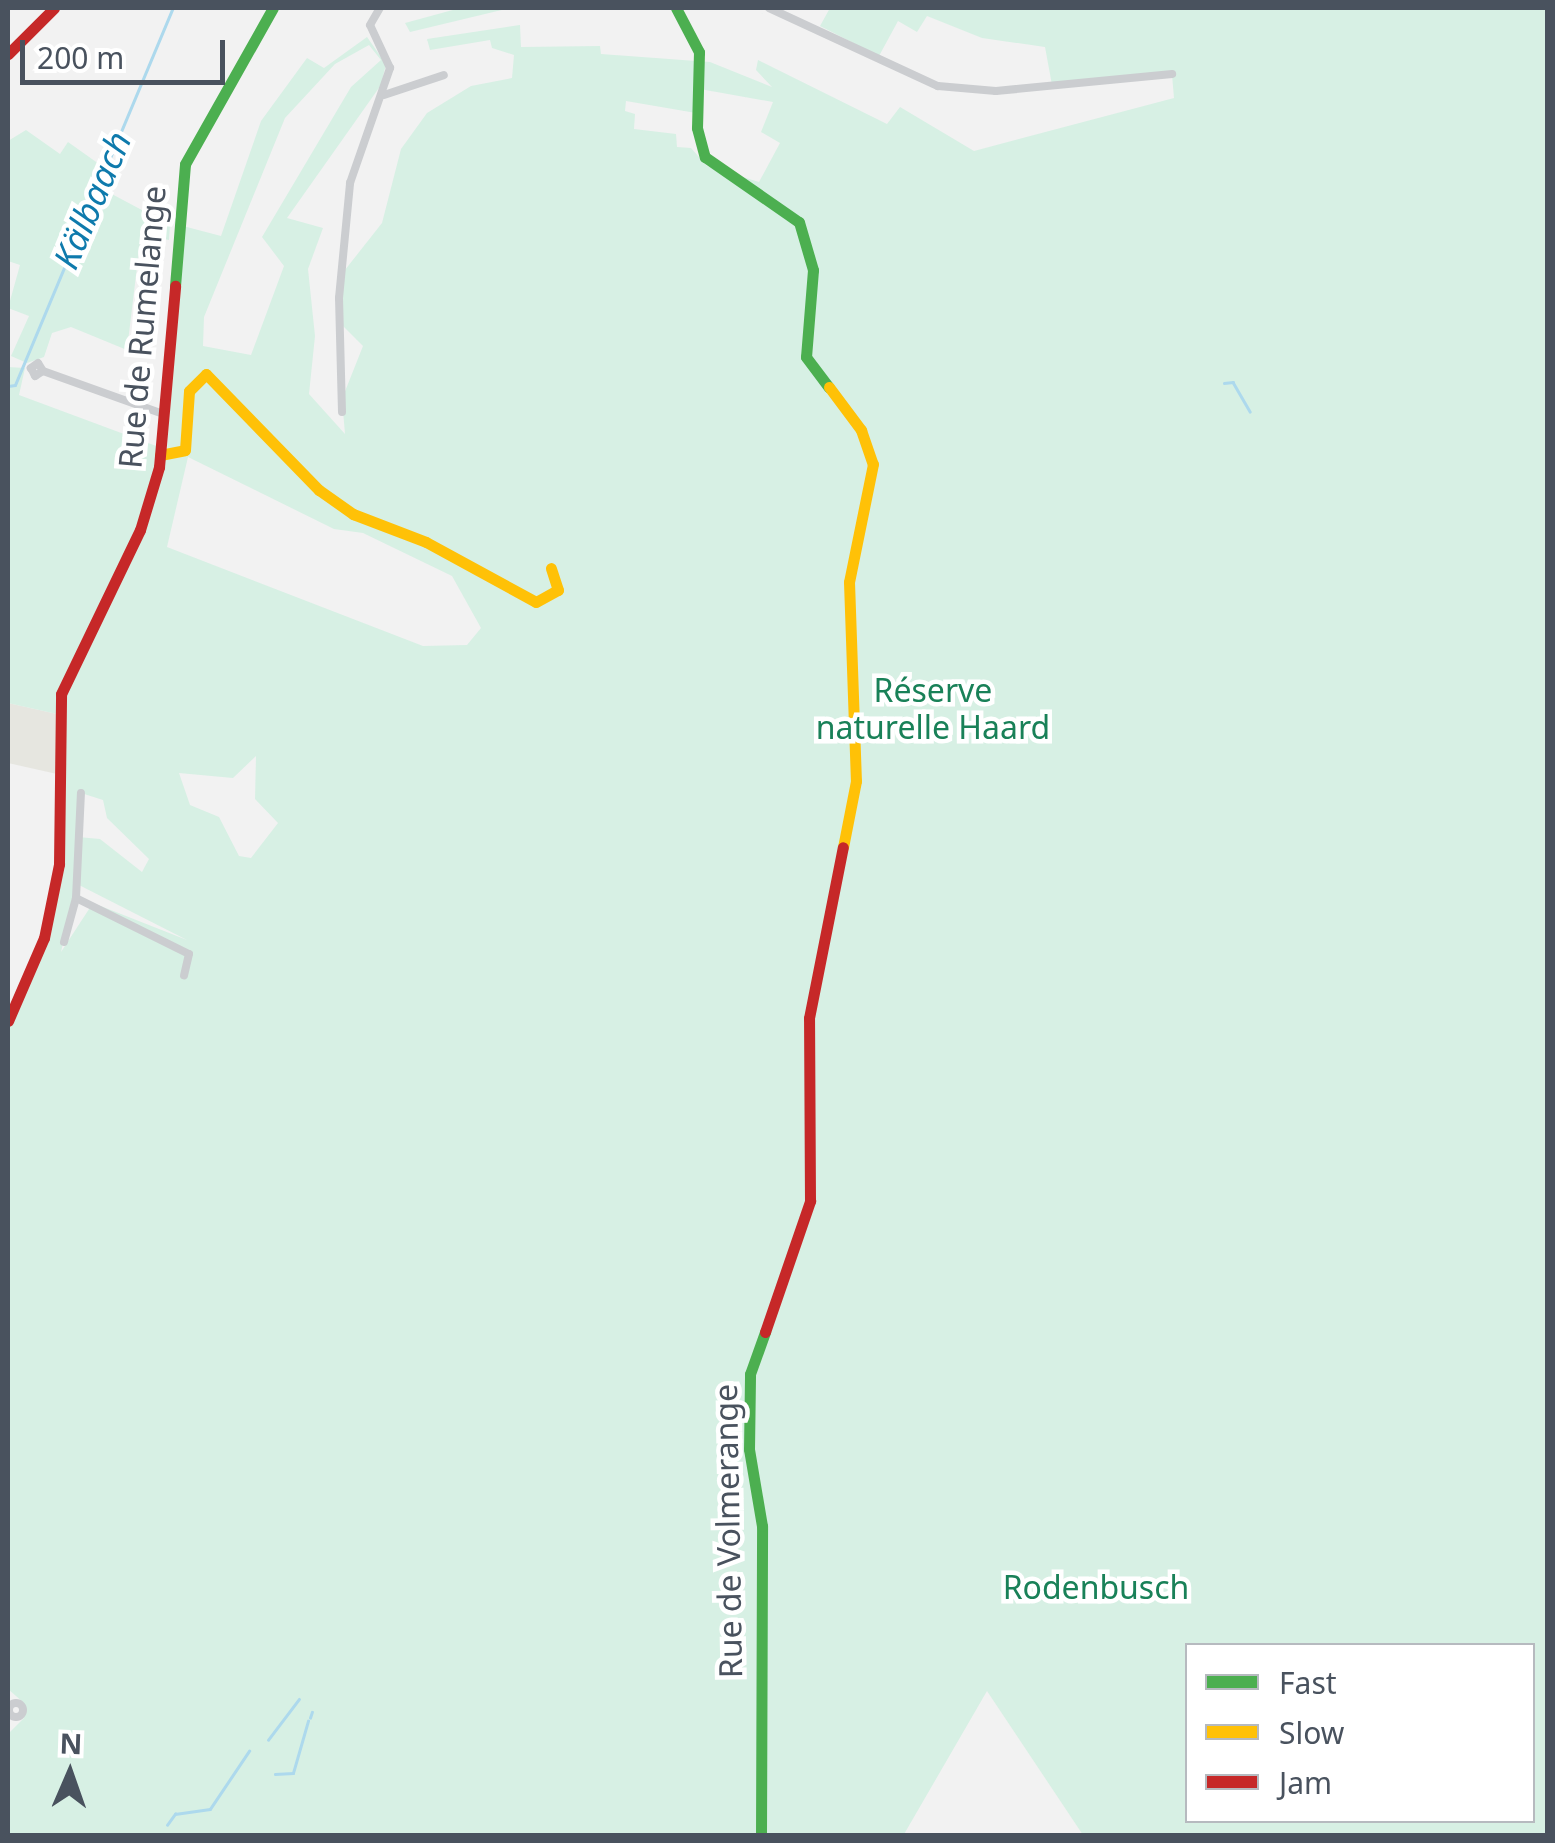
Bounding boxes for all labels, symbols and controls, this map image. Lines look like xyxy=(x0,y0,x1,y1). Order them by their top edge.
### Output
scale bar xyxy=(25,20,230,82)
text: 200 m xyxy=(37,37,124,78)
water label: Kälbaach xyxy=(44,125,140,275)
street label: Rue de Rumelange xyxy=(111,184,173,470)
park label: Réserve naturelle Haard xyxy=(816,672,1050,747)
street label: Rue de Volmerange xyxy=(706,1384,750,1678)
park label: Rodenbusch xyxy=(1003,1568,1189,1606)
legend xyxy=(1185,1643,1535,1823)
text: Fast xyxy=(1279,1662,1337,1703)
text: Slow xyxy=(1279,1712,1344,1753)
north arrow xyxy=(20,1723,120,1823)
text: N xyxy=(59,1724,83,1762)
text: Jam xyxy=(1279,1762,1332,1803)

